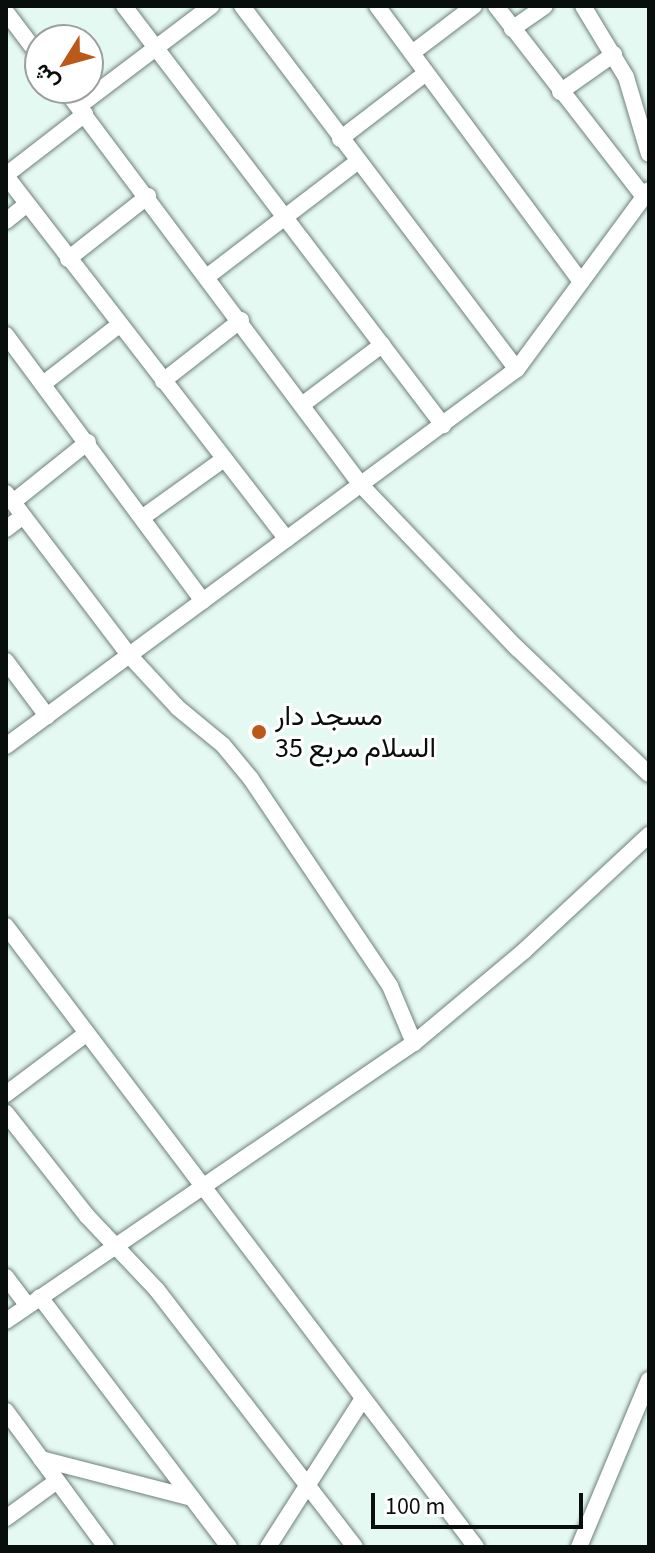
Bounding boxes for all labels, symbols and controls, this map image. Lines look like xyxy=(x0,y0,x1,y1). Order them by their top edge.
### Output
north arrow xyxy=(24,24,104,104)
text: ش xyxy=(26,57,67,97)
place label: مسجد دار السلام مربع 35 xyxy=(275,699,436,765)
marker: مسجد دار السلام مربع 35 xyxy=(250,723,268,741)
scale bar xyxy=(375,1477,587,1527)
text: 100 m xyxy=(385,1489,445,1524)

